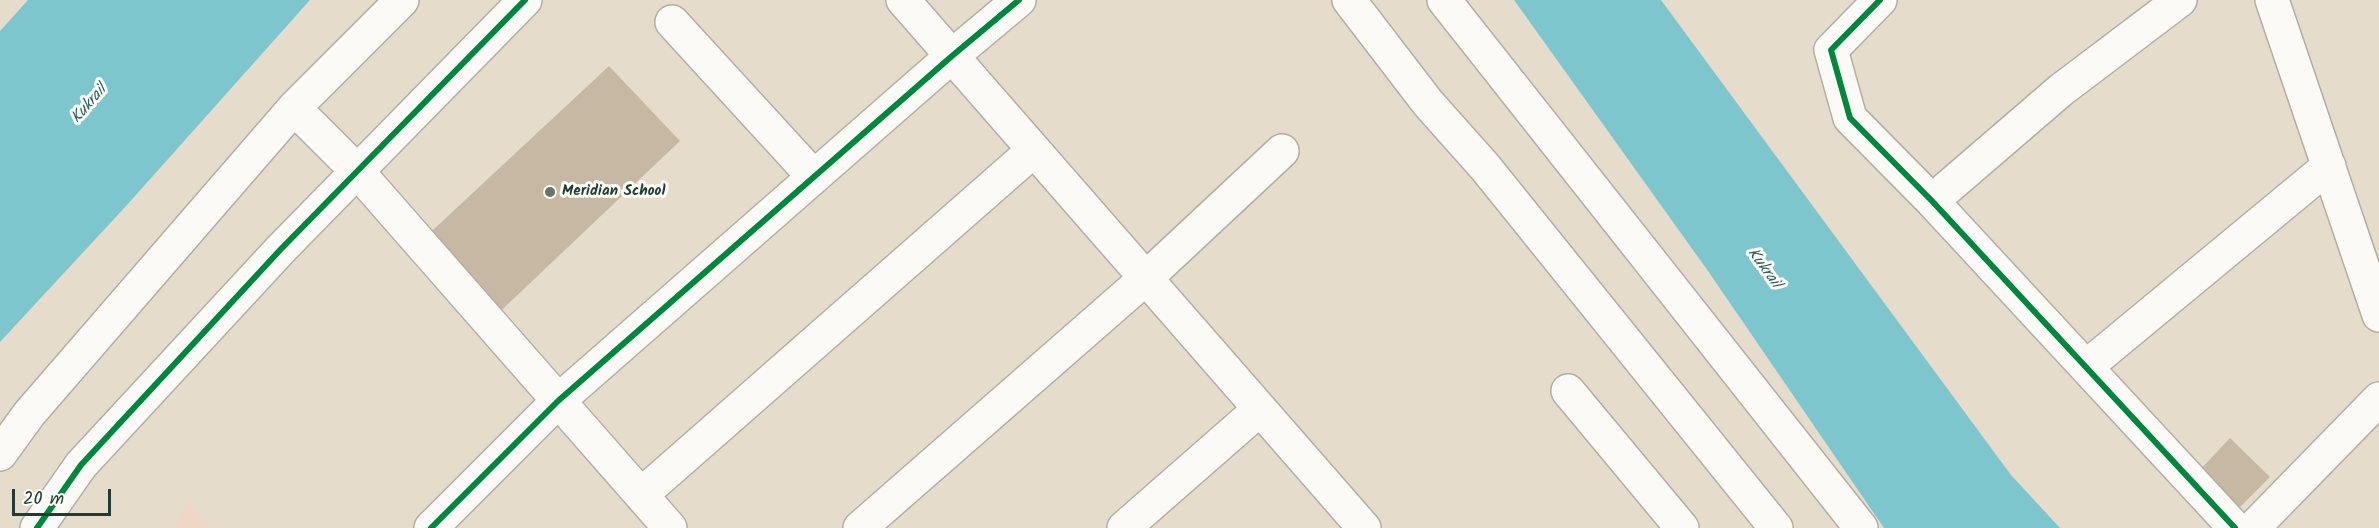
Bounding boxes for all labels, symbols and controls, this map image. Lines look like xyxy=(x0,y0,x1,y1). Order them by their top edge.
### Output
water label: Kukrail xyxy=(68,82,112,128)
place label: Meridian School xyxy=(562,183,665,201)
marker: Meridian School xyxy=(543,185,557,199)
water label: Kukrail xyxy=(1742,245,1784,293)
scale bar xyxy=(15,477,114,515)
text: 20 m xyxy=(23,485,64,514)

